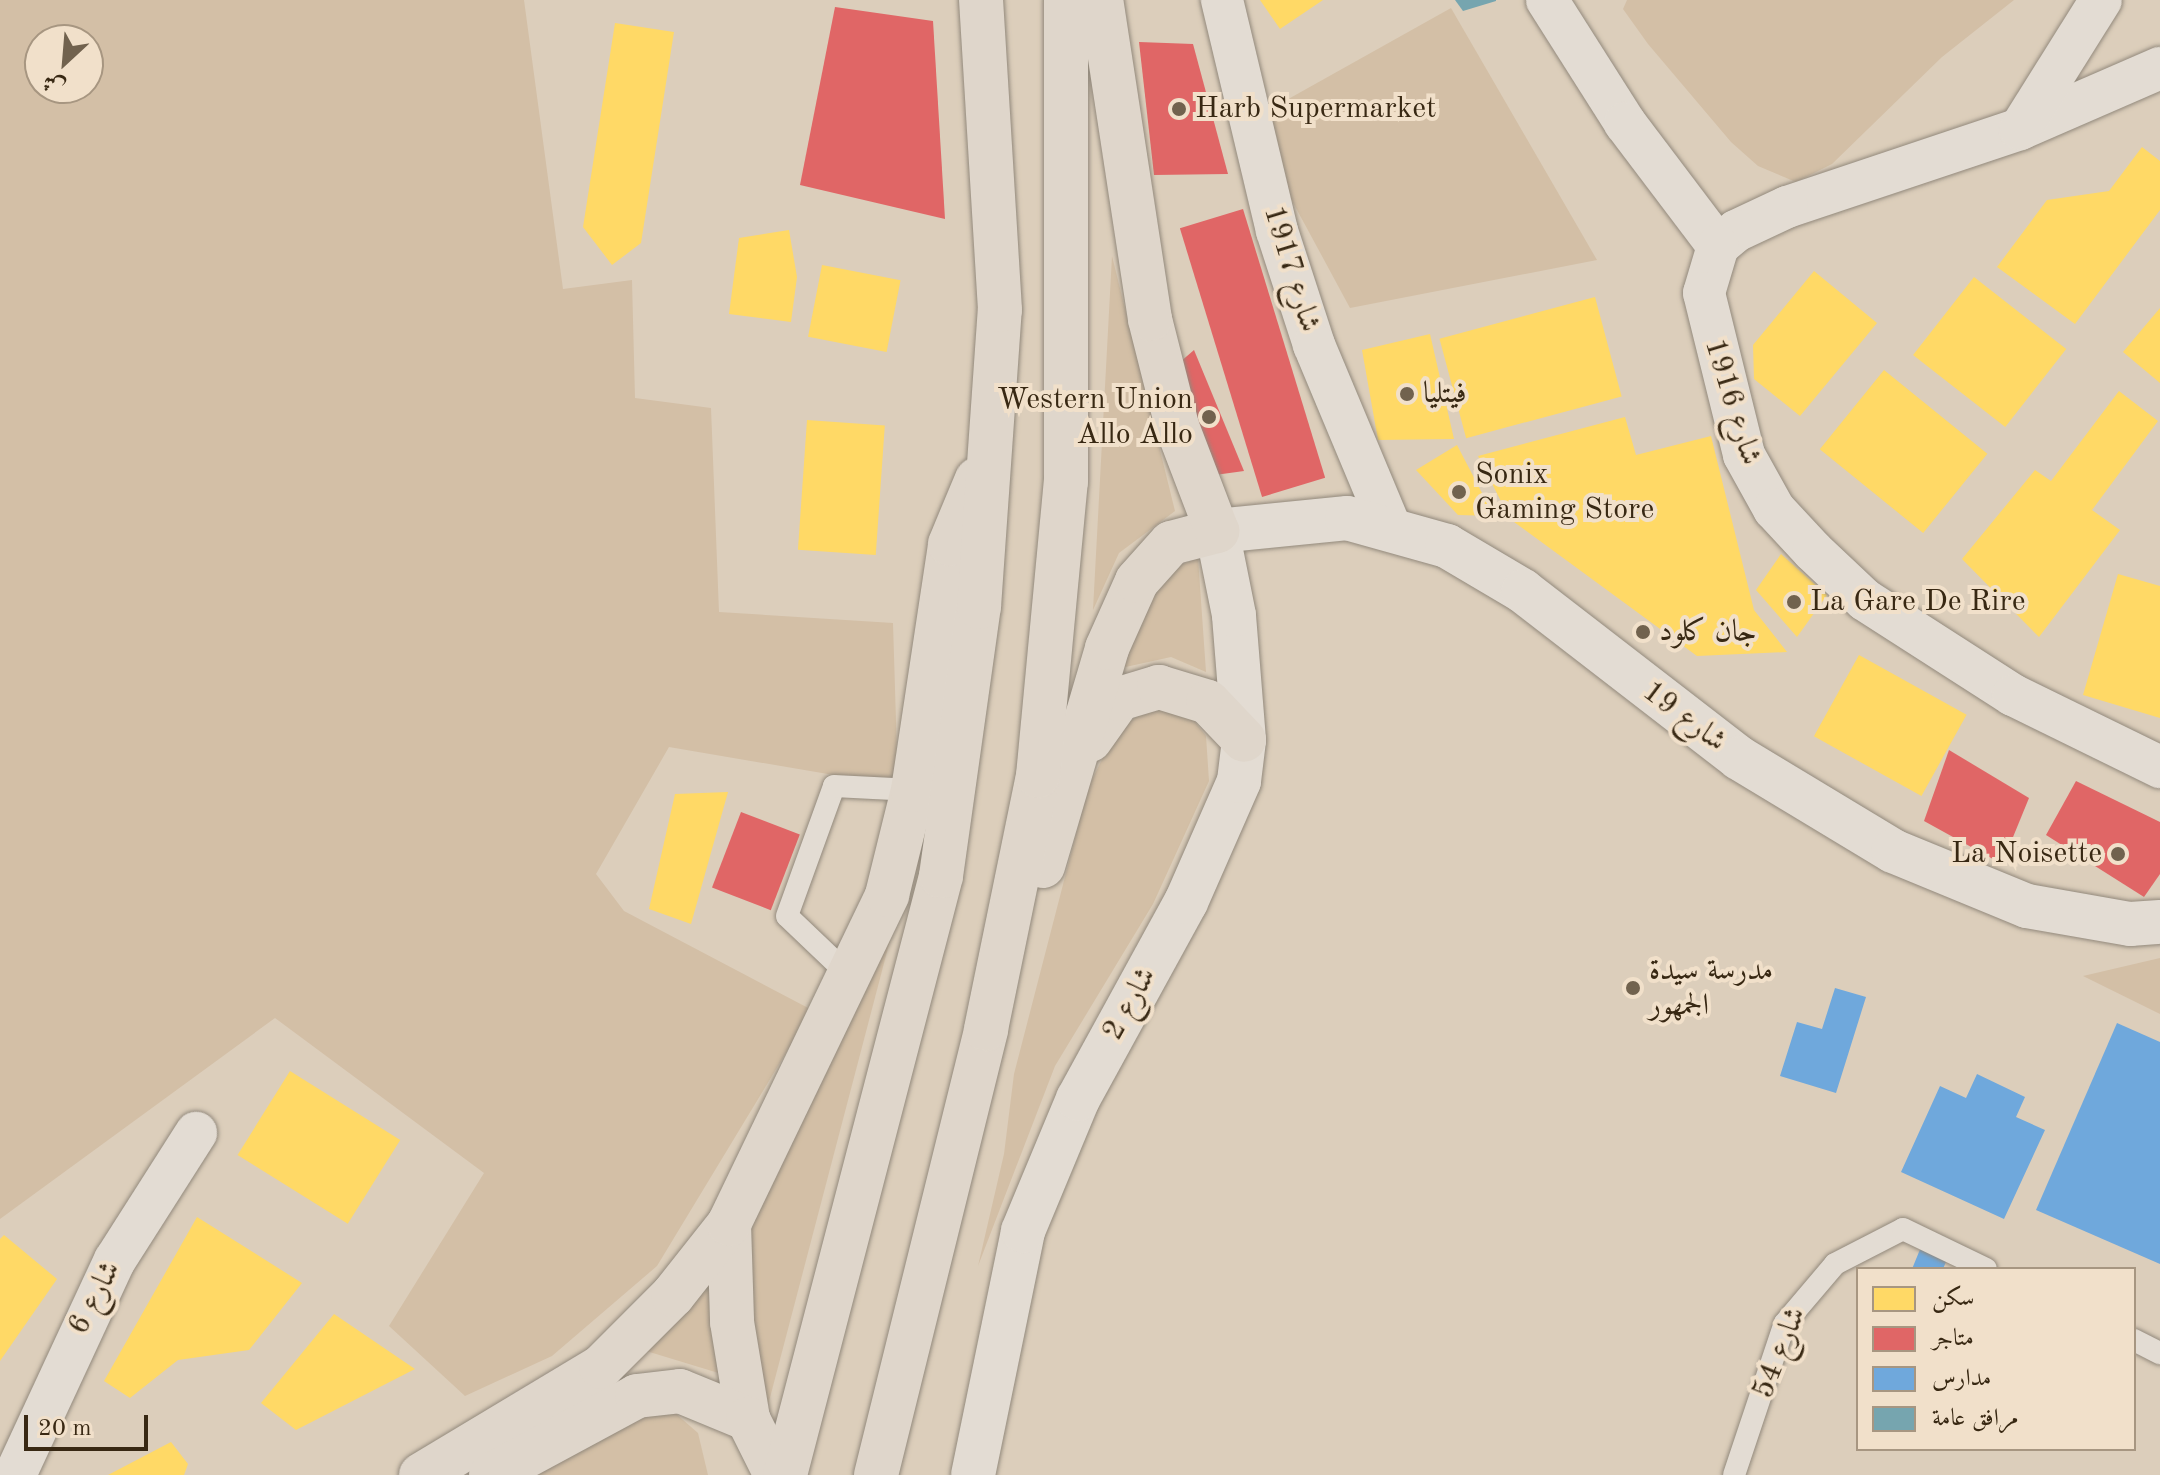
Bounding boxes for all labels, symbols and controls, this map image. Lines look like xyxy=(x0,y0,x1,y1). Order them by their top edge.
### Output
north arrow xyxy=(24,24,104,104)
text: ش xyxy=(40,69,69,98)
place label: Harb Supermarket xyxy=(1195,91,1437,127)
marker: Harb Supermarket xyxy=(1170,100,1188,118)
street label: شارع 1917 xyxy=(1255,202,1327,336)
street label: شارع 1916 xyxy=(1696,335,1768,469)
place label: فيتليا xyxy=(1423,376,1467,412)
place label: Western Union Allo Allo xyxy=(997,382,1193,452)
marker: فيتليا xyxy=(1398,385,1416,403)
marker: Western Union Allo Allo xyxy=(1200,408,1218,426)
place label: Sonix Gaming Store xyxy=(1475,457,1654,528)
marker: Sonix Gaming Store xyxy=(1450,483,1468,501)
place label: La Gare De Rire xyxy=(1810,584,2026,620)
marker: La Gare De Rire xyxy=(1785,593,1803,611)
place label: جان كلود xyxy=(1659,614,1757,650)
marker: جان كلود xyxy=(1634,623,1652,641)
street label: شارع 19 xyxy=(1635,674,1733,760)
place label: La Noisette xyxy=(1951,836,2102,872)
marker: La Noisette xyxy=(2109,845,2127,863)
place label: مدرسة سيدة الجمهور xyxy=(1649,953,1773,1024)
street label: شارع 2 xyxy=(1095,961,1165,1047)
marker: مدرسة سيدة الجمهور xyxy=(1624,979,1642,997)
street label: شارع 6 xyxy=(61,1255,129,1341)
legend xyxy=(1856,1267,2136,1451)
text: سكن xyxy=(1932,1287,1975,1311)
street label: شارع 54 xyxy=(1745,1302,1815,1404)
text: متاجر xyxy=(1932,1327,1974,1351)
text: مدارس xyxy=(1932,1367,1991,1391)
scale bar xyxy=(28,1399,152,1449)
text: مرافق عامة xyxy=(1932,1407,2019,1431)
text: 20 m xyxy=(38,1417,92,1441)

